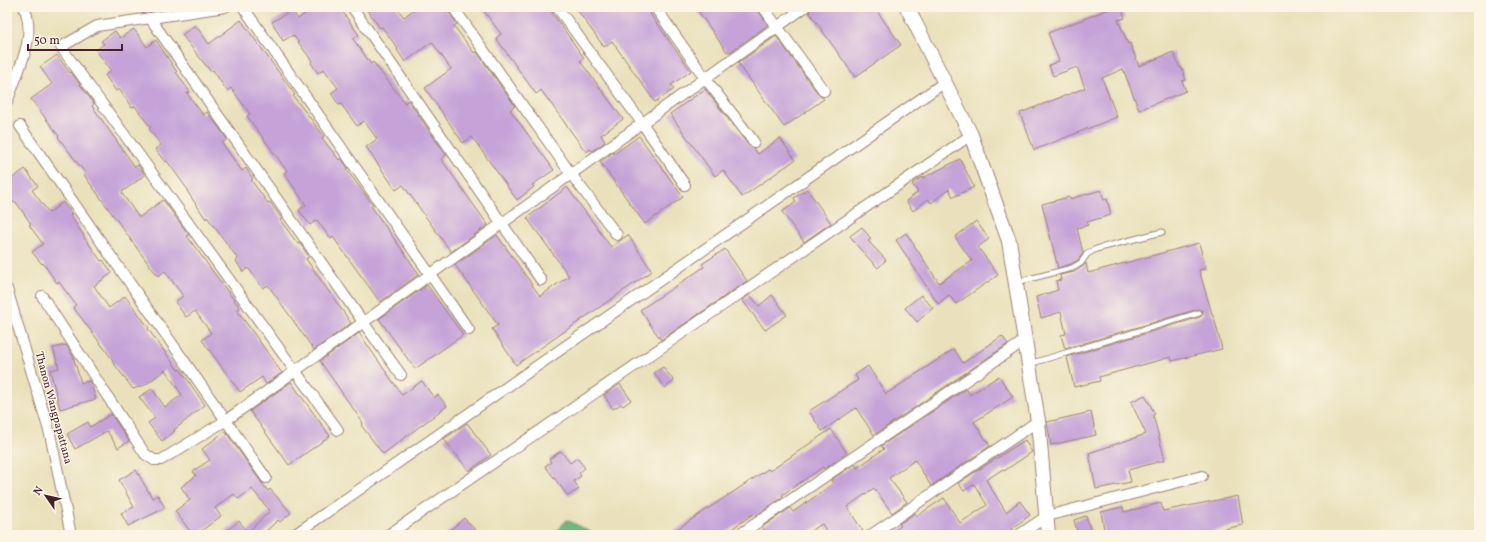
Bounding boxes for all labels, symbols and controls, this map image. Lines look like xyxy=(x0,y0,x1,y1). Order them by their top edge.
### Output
scale bar xyxy=(28,26,122,52)
text: 50 m xyxy=(34,33,60,49)
street label: Thanon Wangpapattana xyxy=(31,350,75,466)
north arrow xyxy=(26,476,66,516)
text: N xyxy=(30,484,47,499)

